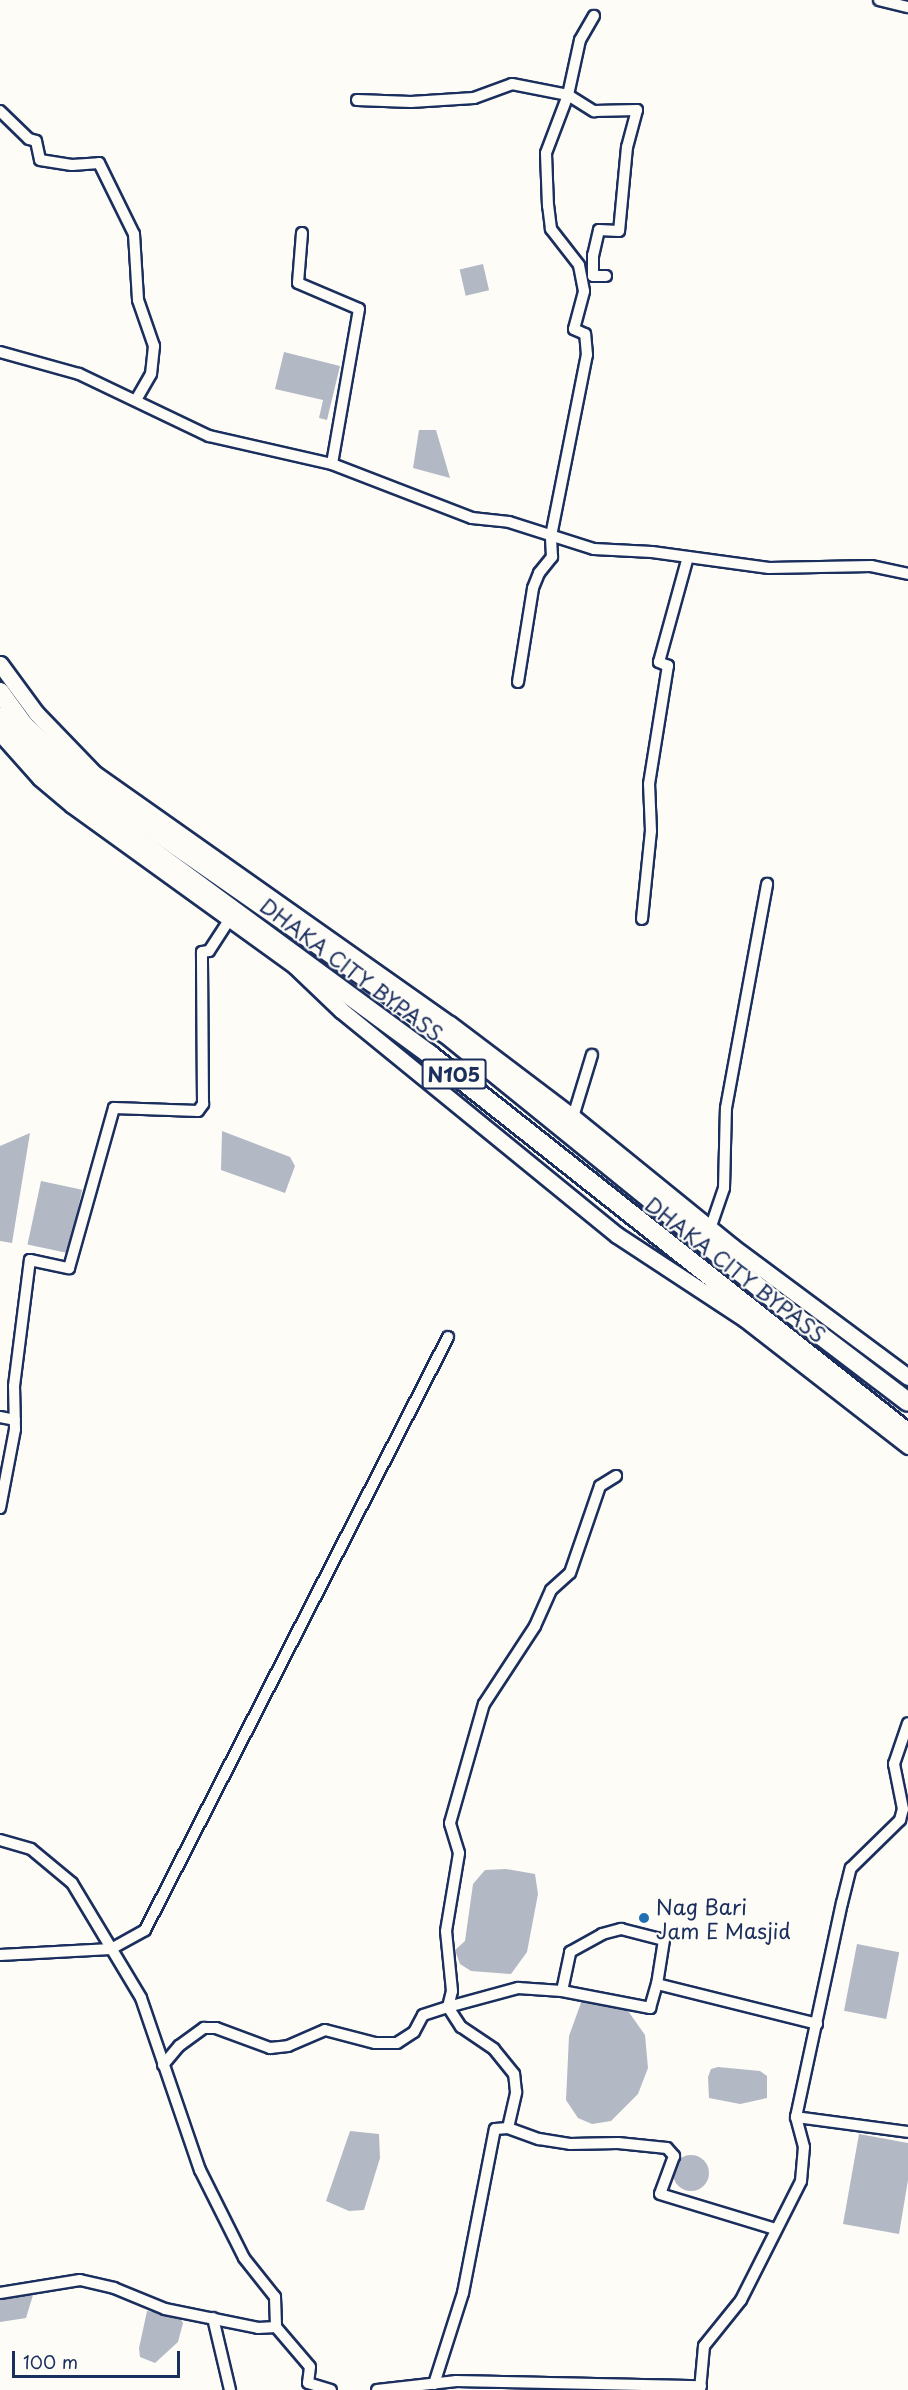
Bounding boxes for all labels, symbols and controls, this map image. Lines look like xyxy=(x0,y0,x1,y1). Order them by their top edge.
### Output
street label: DHAKA CITY BYPASS xyxy=(256,892,448,1046)
road number: N105 xyxy=(421,1057,487,1091)
street label: DHAKA CITY BYPASS xyxy=(641,1191,831,1347)
place label: Nag Bari Jam E Masjid xyxy=(656,1893,794,1943)
marker: Nag Bari Jam E Masjid xyxy=(637,1911,651,1925)
scale bar xyxy=(15,2339,183,2377)
text: 100 m xyxy=(23,2348,78,2375)

